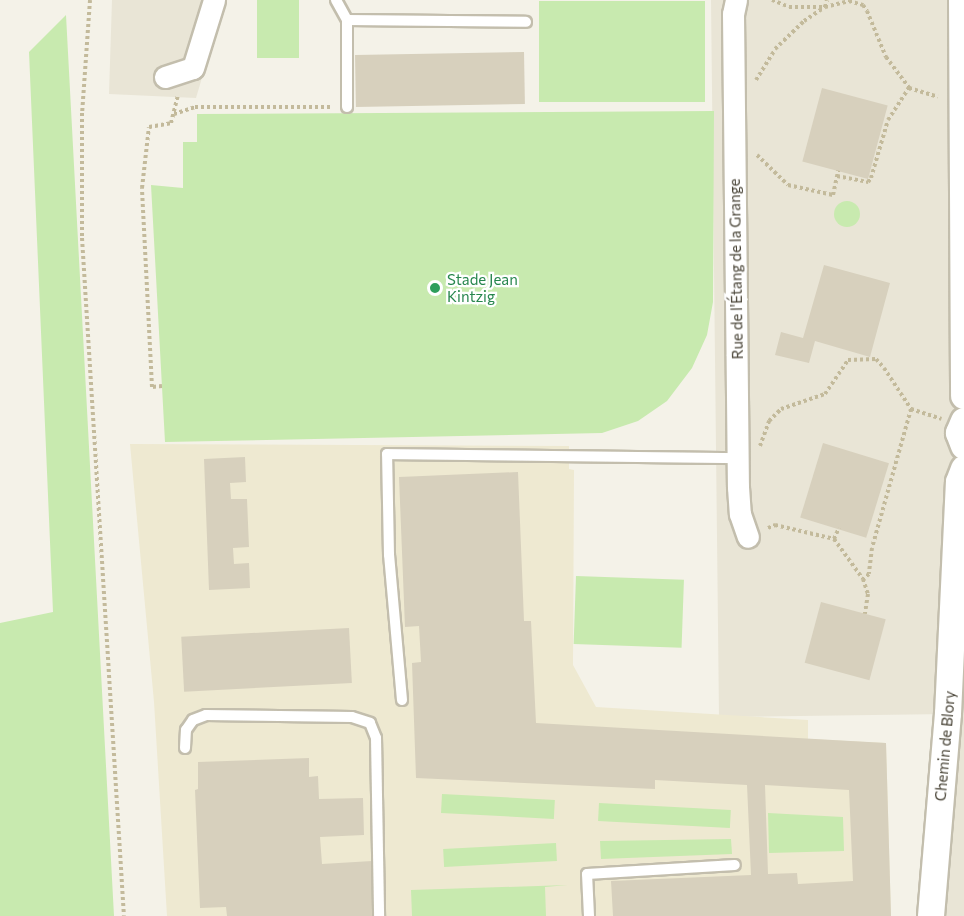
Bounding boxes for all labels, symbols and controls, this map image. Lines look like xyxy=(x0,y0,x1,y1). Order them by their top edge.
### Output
street label: Rue de l'Étang de la Grange xyxy=(725,178,747,360)
place label: Stade Jean Kintzig xyxy=(447,270,518,305)
marker: Stade Jean Kintzig xyxy=(428,281,442,295)
street label: Chemin de Blory xyxy=(931,690,959,802)

